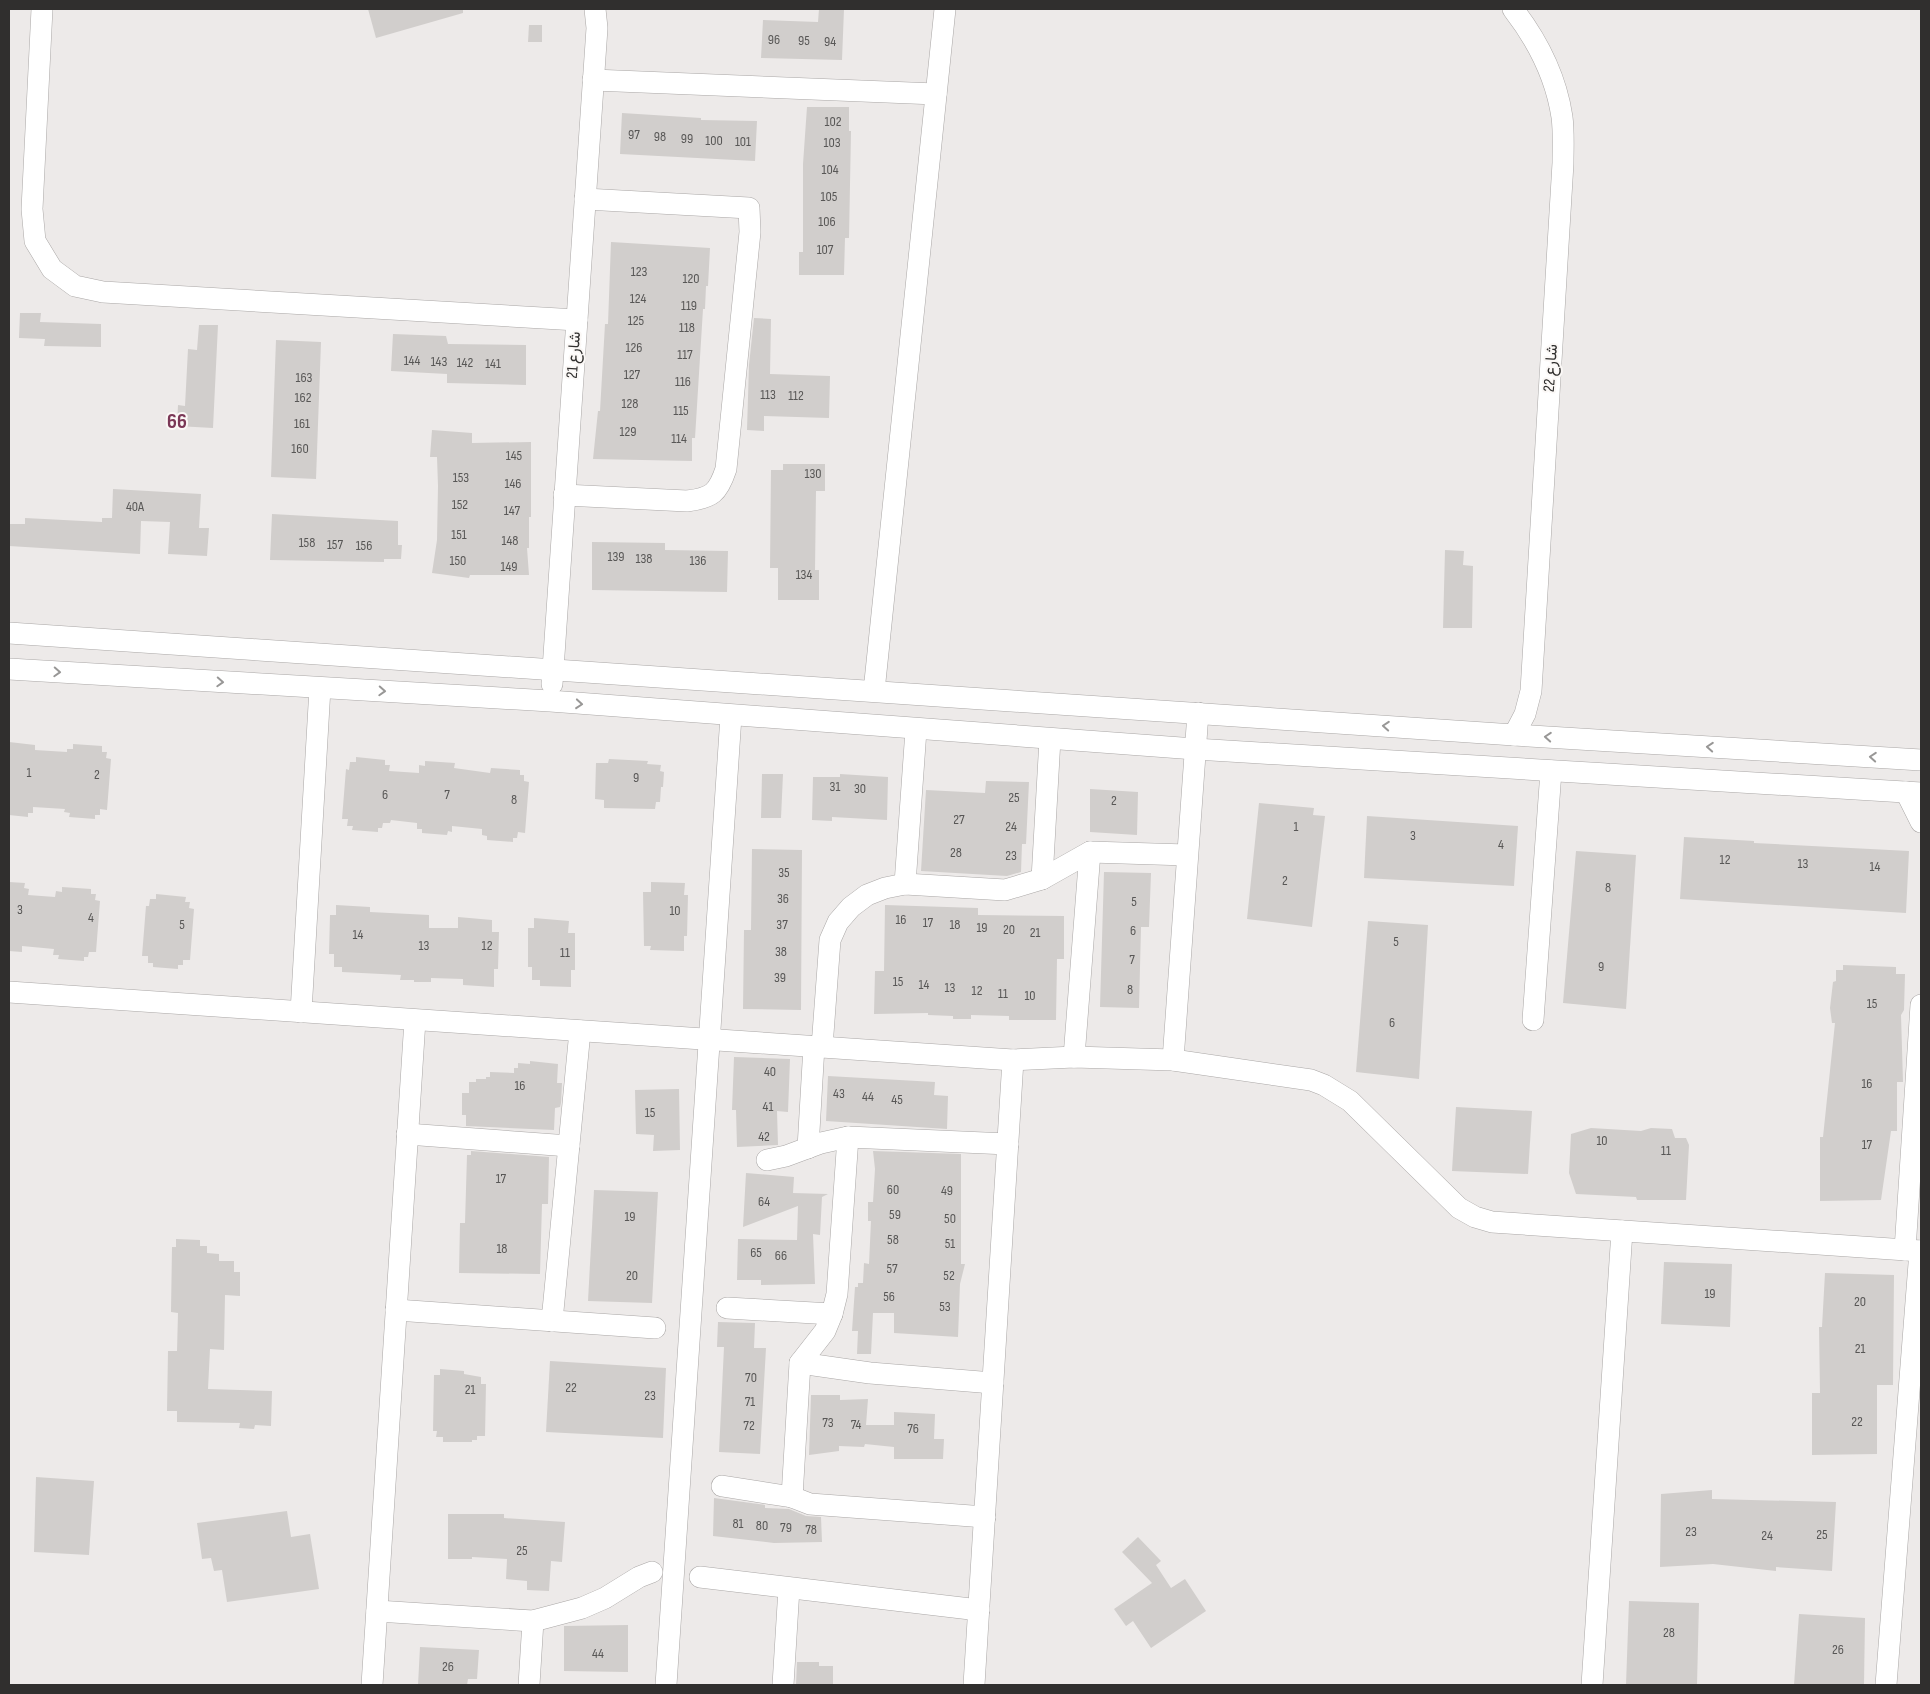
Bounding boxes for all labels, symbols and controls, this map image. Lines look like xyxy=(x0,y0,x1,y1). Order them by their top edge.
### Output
house number: 96 xyxy=(768,31,780,48)
house number: 95 xyxy=(798,32,810,49)
house number: 94 xyxy=(824,33,836,50)
house number: 102 xyxy=(825,113,842,130)
house number: 97 xyxy=(628,126,640,143)
house number: 98 xyxy=(654,128,666,145)
house number: 99 xyxy=(681,130,693,147)
house number: 100 xyxy=(705,132,723,149)
house number: 101 xyxy=(735,133,751,150)
house number: 103 xyxy=(823,134,841,151)
house number: 104 xyxy=(822,161,839,178)
house number: 105 xyxy=(821,188,838,205)
house number: 106 xyxy=(818,213,836,230)
house number: 107 xyxy=(817,241,834,258)
house number: 123 xyxy=(631,263,647,280)
house number: 120 xyxy=(682,270,700,287)
house number: 124 xyxy=(630,290,646,307)
house number: 119 xyxy=(681,297,697,314)
house number: 125 xyxy=(628,312,645,329)
house number: 118 xyxy=(679,319,695,336)
street label: شارع 21 xyxy=(563,331,586,379)
house number: 126 xyxy=(626,339,642,356)
street label: شارع 22 xyxy=(1540,343,1563,393)
house number: 117 xyxy=(677,346,693,363)
house number: 144 xyxy=(404,352,420,369)
house number: 143 xyxy=(431,353,447,370)
house number: 142 xyxy=(457,354,474,371)
house number: 141 xyxy=(485,355,501,372)
house number: 127 xyxy=(624,366,641,383)
house number: 163 xyxy=(296,369,313,386)
house number: 116 xyxy=(675,373,691,390)
house number: 113 xyxy=(760,386,776,403)
house number: 112 xyxy=(788,387,804,404)
house number: 162 xyxy=(295,389,312,406)
house number: 128 xyxy=(622,395,638,412)
house number: 115 xyxy=(673,402,689,419)
district label: 66 xyxy=(167,409,187,434)
house number: 161 xyxy=(294,415,310,432)
house number: 129 xyxy=(619,423,637,440)
house number: 114 xyxy=(671,430,687,447)
house number: 160 xyxy=(291,440,309,457)
house number: 145 xyxy=(506,447,523,464)
house number: 130 xyxy=(804,465,822,482)
house number: 153 xyxy=(453,469,469,486)
house number: 146 xyxy=(505,475,521,492)
house number: 152 xyxy=(452,496,468,513)
house number: 40A xyxy=(126,498,145,515)
house number: 147 xyxy=(504,502,521,519)
house number: 151 xyxy=(451,526,467,543)
house number: 148 xyxy=(502,532,518,549)
house number: 158 xyxy=(299,534,315,551)
house number: 157 xyxy=(327,536,343,553)
house number: 156 xyxy=(356,537,372,554)
house number: 139 xyxy=(608,548,624,565)
house number: 138 xyxy=(636,550,652,567)
house number: 150 xyxy=(450,552,466,569)
house number: 136 xyxy=(690,552,706,569)
house number: 149 xyxy=(501,558,517,575)
house number: 134 xyxy=(796,566,812,583)
one-way arrow xyxy=(54,666,62,677)
one-way arrow xyxy=(216,676,224,687)
one-way arrow xyxy=(378,686,386,697)
one-way arrow xyxy=(575,698,583,709)
one-way arrow xyxy=(1382,721,1390,732)
one-way arrow xyxy=(1544,731,1552,742)
one-way arrow xyxy=(1706,741,1714,752)
one-way arrow xyxy=(1868,751,1876,762)
house number: 1 xyxy=(27,764,32,781)
house number: 2 xyxy=(94,766,100,783)
house number: 9 xyxy=(633,769,639,786)
house number: 31 xyxy=(830,778,840,795)
house number: 30 xyxy=(854,780,866,797)
house number: 6 xyxy=(382,786,388,803)
house number: 7 xyxy=(444,786,450,803)
house number: 25 xyxy=(1008,789,1020,806)
house number: 8 xyxy=(511,791,517,808)
house number: 2 xyxy=(1111,792,1117,809)
house number: 27 xyxy=(953,811,965,828)
house number: 24 xyxy=(1005,818,1017,835)
house number: 1 xyxy=(1294,818,1299,835)
house number: 3 xyxy=(1410,827,1416,844)
house number: 4 xyxy=(1498,836,1504,853)
house number: 28 xyxy=(950,844,962,861)
house number: 23 xyxy=(1005,847,1017,864)
house number: 12 xyxy=(1720,851,1731,868)
house number: 13 xyxy=(1798,855,1809,872)
house number: 14 xyxy=(1870,858,1881,875)
house number: 35 xyxy=(778,864,790,881)
house number: 2 xyxy=(1282,872,1288,889)
house number: 8 xyxy=(1605,879,1611,896)
house number: 36 xyxy=(777,890,789,907)
house number: 5 xyxy=(1131,893,1137,910)
house number: 3 xyxy=(17,901,23,918)
house number: 10 xyxy=(669,902,681,919)
house number: 4 xyxy=(88,909,94,926)
house number: 16 xyxy=(895,911,907,928)
house number: 17 xyxy=(923,914,934,931)
house number: 5 xyxy=(179,916,185,933)
house number: 37 xyxy=(776,916,788,933)
house number: 18 xyxy=(949,916,961,933)
house number: 19 xyxy=(976,919,988,936)
house number: 20 xyxy=(1003,921,1015,938)
house number: 6 xyxy=(1130,922,1136,939)
house number: 21 xyxy=(1030,924,1040,941)
house number: 14 xyxy=(353,926,364,943)
house number: 5 xyxy=(1393,933,1399,950)
house number: 13 xyxy=(419,937,430,954)
house number: 12 xyxy=(482,937,493,954)
house number: 38 xyxy=(775,943,787,960)
house number: 11 xyxy=(560,944,570,961)
house number: 7 xyxy=(1129,951,1135,968)
house number: 9 xyxy=(1598,958,1604,975)
house number: 39 xyxy=(774,969,786,986)
house number: 15 xyxy=(893,973,904,990)
house number: 14 xyxy=(919,976,930,993)
house number: 13 xyxy=(945,979,956,996)
house number: 8 xyxy=(1127,981,1133,998)
house number: 12 xyxy=(972,982,983,999)
house number: 11 xyxy=(998,985,1008,1002)
house number: 10 xyxy=(1024,987,1036,1004)
house number: 15 xyxy=(1867,995,1878,1012)
house number: 6 xyxy=(1389,1014,1395,1031)
house number: 40 xyxy=(764,1063,776,1080)
house number: 16 xyxy=(1861,1075,1873,1092)
house number: 16 xyxy=(514,1077,526,1094)
house number: 43 xyxy=(833,1085,845,1102)
house number: 44 xyxy=(862,1088,874,1105)
house number: 45 xyxy=(891,1091,903,1108)
house number: 41 xyxy=(763,1098,773,1115)
house number: 15 xyxy=(645,1104,656,1121)
house number: 42 xyxy=(758,1128,770,1145)
house number: 10 xyxy=(1596,1132,1608,1149)
house number: 17 xyxy=(1862,1136,1873,1153)
house number: 11 xyxy=(1661,1142,1671,1159)
house number: 17 xyxy=(496,1170,507,1187)
house number: 60 xyxy=(887,1181,899,1198)
house number: 49 xyxy=(941,1182,953,1199)
house number: 64 xyxy=(758,1193,770,1210)
house number: 59 xyxy=(889,1206,901,1223)
house number: 19 xyxy=(624,1208,636,1225)
house number: 50 xyxy=(944,1210,956,1227)
house number: 58 xyxy=(887,1231,899,1248)
house number: 51 xyxy=(945,1235,955,1252)
house number: 18 xyxy=(496,1240,508,1257)
house number: 65 xyxy=(750,1244,762,1261)
house number: 66 xyxy=(775,1247,787,1264)
house number: 57 xyxy=(886,1260,898,1277)
house number: 20 xyxy=(626,1267,638,1284)
house number: 52 xyxy=(943,1267,955,1284)
house number: 19 xyxy=(1704,1285,1716,1302)
house number: 56 xyxy=(883,1288,895,1305)
house number: 20 xyxy=(1854,1293,1866,1310)
house number: 53 xyxy=(939,1298,951,1315)
house number: 21 xyxy=(1855,1340,1865,1357)
house number: 70 xyxy=(745,1369,757,1386)
house number: 22 xyxy=(565,1379,577,1396)
house number: 21 xyxy=(465,1381,475,1398)
house number: 23 xyxy=(644,1387,656,1404)
house number: 71 xyxy=(745,1393,755,1410)
house number: 22 xyxy=(1851,1413,1863,1430)
house number: 73 xyxy=(822,1414,834,1431)
house number: 74 xyxy=(851,1416,862,1433)
house number: 72 xyxy=(743,1417,755,1434)
house number: 76 xyxy=(907,1420,919,1437)
house number: 81 xyxy=(732,1515,744,1532)
house number: 80 xyxy=(756,1517,768,1534)
house number: 79 xyxy=(780,1519,792,1536)
house number: 78 xyxy=(805,1521,817,1538)
house number: 23 xyxy=(1685,1523,1697,1540)
house number: 25 xyxy=(1816,1526,1828,1543)
house number: 24 xyxy=(1761,1527,1773,1544)
house number: 25 xyxy=(516,1542,528,1559)
house number: 28 xyxy=(1663,1624,1675,1641)
house number: 26 xyxy=(1832,1641,1844,1658)
house number: 44 xyxy=(592,1645,604,1662)
house number: 26 xyxy=(442,1658,454,1675)

